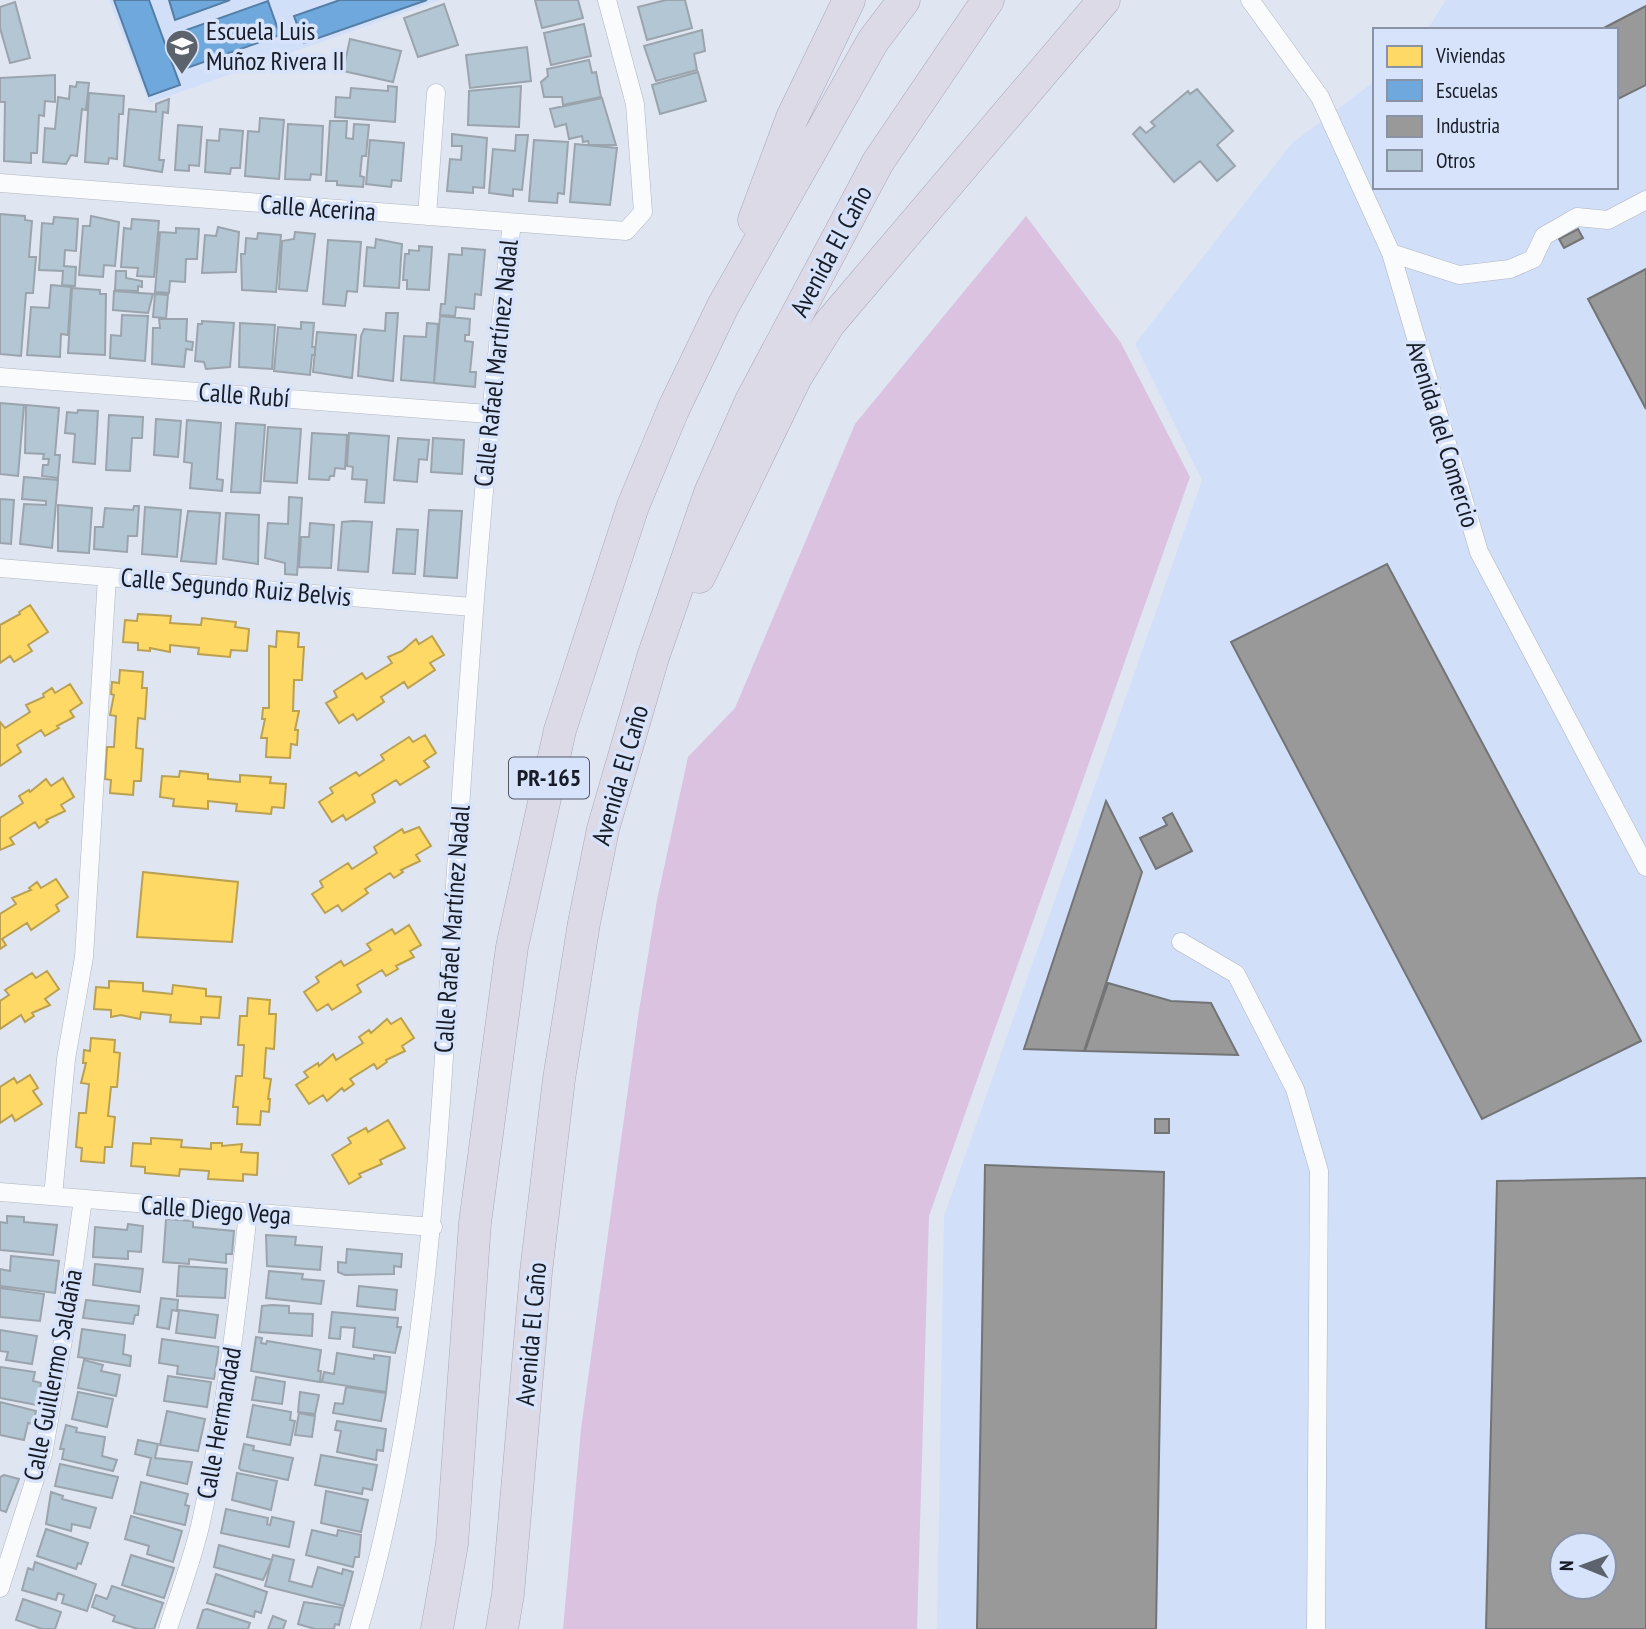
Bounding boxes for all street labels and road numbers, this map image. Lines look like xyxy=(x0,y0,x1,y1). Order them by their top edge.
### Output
street label: Avenida El Caño xyxy=(782,179,879,322)
street label: Calle Acerina xyxy=(259,187,377,228)
street label: Calle Rafael Martínez Nadal xyxy=(466,238,525,488)
street label: Avenida del Comercio xyxy=(1399,337,1488,531)
street label: Calle Rubí xyxy=(197,375,291,414)
street label: Calle Segundo Ruiz Belvis xyxy=(119,560,353,613)
street label: Avenida El Caño xyxy=(584,701,655,849)
road number: PR-165 xyxy=(509,758,589,798)
street label: Calle Rafael Martínez Nadal xyxy=(426,804,477,1054)
street label: Calle Diego Vega xyxy=(140,1188,292,1231)
street label: Avenida El Caño xyxy=(508,1261,553,1407)
street label: Calle Guillermo Saldaña xyxy=(16,1266,89,1483)
street label: Calle Hermandad xyxy=(189,1344,248,1502)

